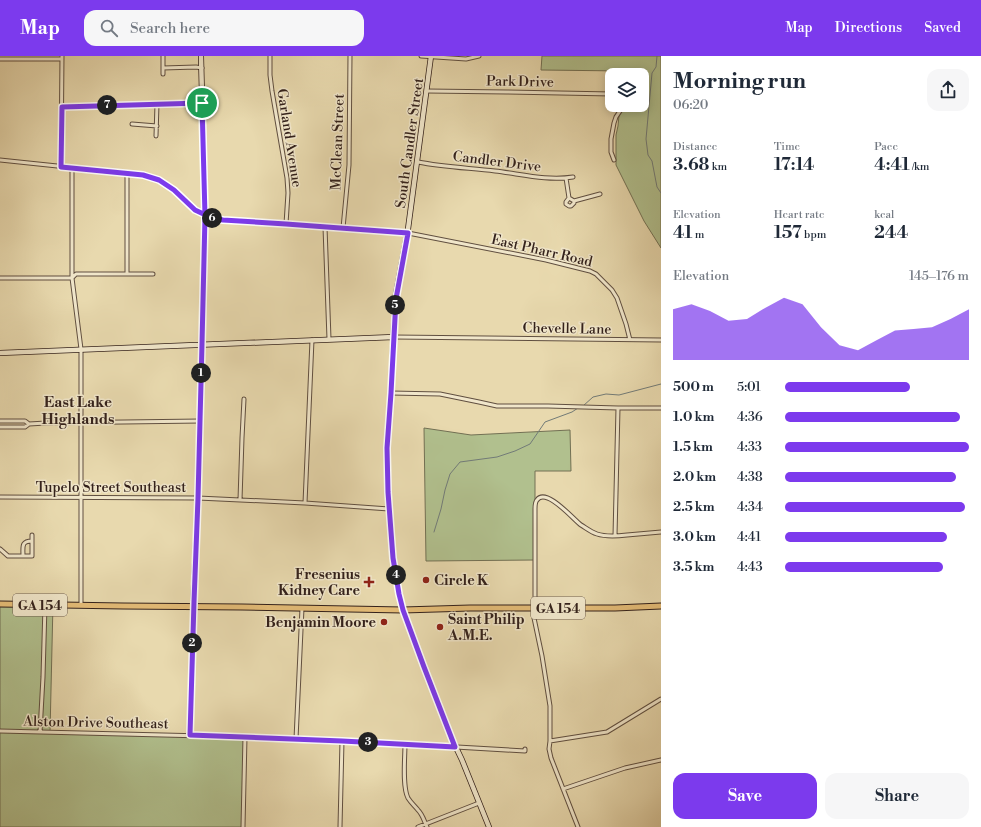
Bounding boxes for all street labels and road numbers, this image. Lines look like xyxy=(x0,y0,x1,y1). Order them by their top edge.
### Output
street label: Park Drive xyxy=(486,72,554,92)
street label: South Candler Street xyxy=(392,77,428,209)
street label: Garland Avenue xyxy=(272,87,306,189)
street label: McClean Street xyxy=(327,93,349,191)
street label: Candler Drive xyxy=(452,148,542,176)
street label: East Pharr Road xyxy=(489,231,594,271)
street label: Chevelle Lane xyxy=(522,319,612,339)
street label: Tupelo Street Southeast xyxy=(36,479,186,497)
road number: GA 154 xyxy=(13,594,67,616)
road number: GA 154 xyxy=(531,597,585,619)
street label: Alston Drive Southeast xyxy=(22,713,169,733)

